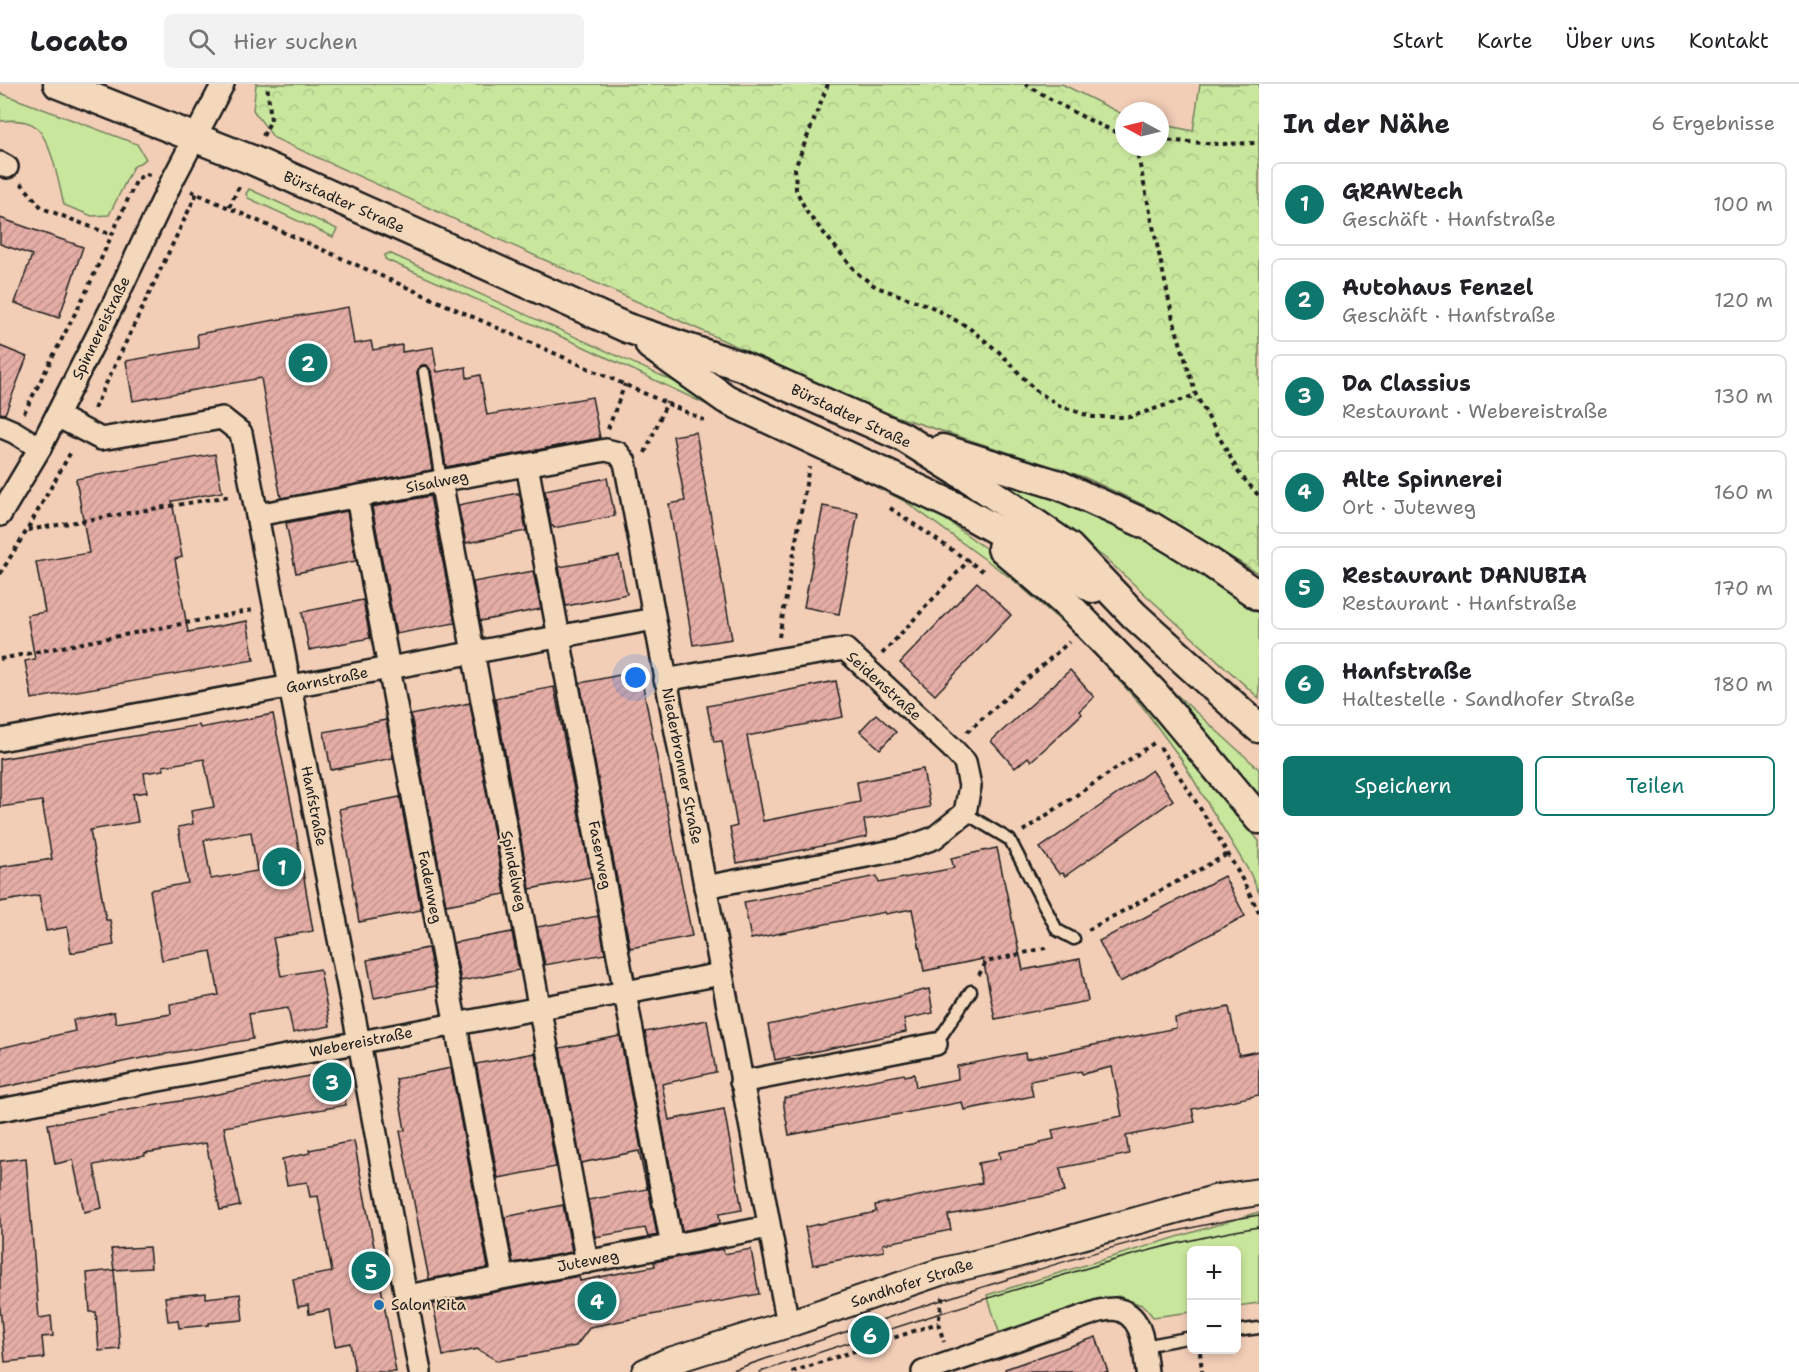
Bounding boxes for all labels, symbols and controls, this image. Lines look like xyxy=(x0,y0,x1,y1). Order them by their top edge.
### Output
search box xyxy=(164,14,584,68)
text: Locato xyxy=(30,22,128,60)
icon: search xyxy=(185,25,218,58)
text: Hier suchen xyxy=(233,27,358,56)
text: Start xyxy=(1393,27,1444,55)
text: Karte xyxy=(1477,27,1533,55)
text: Über uns xyxy=(1566,27,1656,55)
text: Kontakt xyxy=(1689,27,1769,55)
north arrow xyxy=(1115,102,1169,156)
text: In der Nähe xyxy=(1283,106,1450,141)
text: 6 Ergebnisse xyxy=(1651,110,1775,136)
street label: Bürstadter Straße xyxy=(280,166,408,238)
text: GRAWtech xyxy=(1342,177,1463,206)
text: 1 xyxy=(1300,191,1309,217)
text: 100 m xyxy=(1713,191,1773,217)
text: Geschäft · Hanfstraße xyxy=(1342,206,1556,232)
street label: Spinnereistraße xyxy=(67,273,135,383)
text: Autohaus Fenzel xyxy=(1342,273,1533,302)
text: 2 xyxy=(1298,287,1312,313)
text: 120 m xyxy=(1714,287,1773,313)
text: Geschäft · Hanfstraße xyxy=(1342,302,1556,328)
pin: 2 xyxy=(288,340,328,386)
text: Da Classius xyxy=(1342,369,1471,398)
street label: Bürstadter Straße xyxy=(788,379,914,453)
text: 3 xyxy=(1298,383,1312,409)
text: 130 m xyxy=(1714,383,1773,409)
text: Restaurant · Webereistraße xyxy=(1342,398,1608,424)
text: Alte Spinnerei xyxy=(1342,465,1502,494)
street label: Sisalweg xyxy=(404,466,470,498)
text: 4 xyxy=(1298,479,1312,505)
text: 160 m xyxy=(1714,479,1773,505)
text: Ort · Juteweg xyxy=(1342,494,1476,520)
text: Restaurant DANUBIA xyxy=(1342,561,1587,590)
text: 5 xyxy=(1298,575,1311,601)
text: 170 m xyxy=(1714,575,1773,601)
text: Restaurant · Hanfstraße xyxy=(1342,590,1577,616)
street label: Seidenstraße xyxy=(842,647,926,725)
text: Hanfstraße xyxy=(1342,657,1472,686)
street label: Garnstraße xyxy=(284,662,370,698)
your location xyxy=(621,663,650,692)
text: 6 xyxy=(1298,671,1312,697)
text: 180 m xyxy=(1713,671,1773,697)
street label: Niederbronner Straße xyxy=(657,686,707,846)
text: Haltestelle · Sandhofer Straße xyxy=(1342,686,1635,712)
button: Speichern xyxy=(1283,756,1523,816)
button: Teilen xyxy=(1535,756,1775,816)
street label: Hanfstraße xyxy=(296,764,332,848)
street label: Faserweg xyxy=(584,819,616,891)
street label: Spindelweg xyxy=(496,829,532,913)
pin: 1 xyxy=(262,844,302,890)
street label: Fadenweg xyxy=(413,849,447,925)
street label: Webereistraße xyxy=(308,1022,414,1062)
pin: 3 xyxy=(312,1060,352,1104)
street label: Juteweg xyxy=(556,1245,620,1277)
map controls xyxy=(1187,1246,1241,1354)
button: + xyxy=(1187,1246,1241,1300)
pin: 5 xyxy=(352,1248,391,1294)
street label: Sandhofer Straße xyxy=(848,1254,976,1312)
pin: 4 xyxy=(578,1278,616,1324)
place label: Salon Rita xyxy=(391,1295,467,1315)
marker: Salon Rita xyxy=(372,1298,386,1312)
button: − xyxy=(1187,1300,1241,1354)
pin: 6 xyxy=(850,1312,890,1358)

